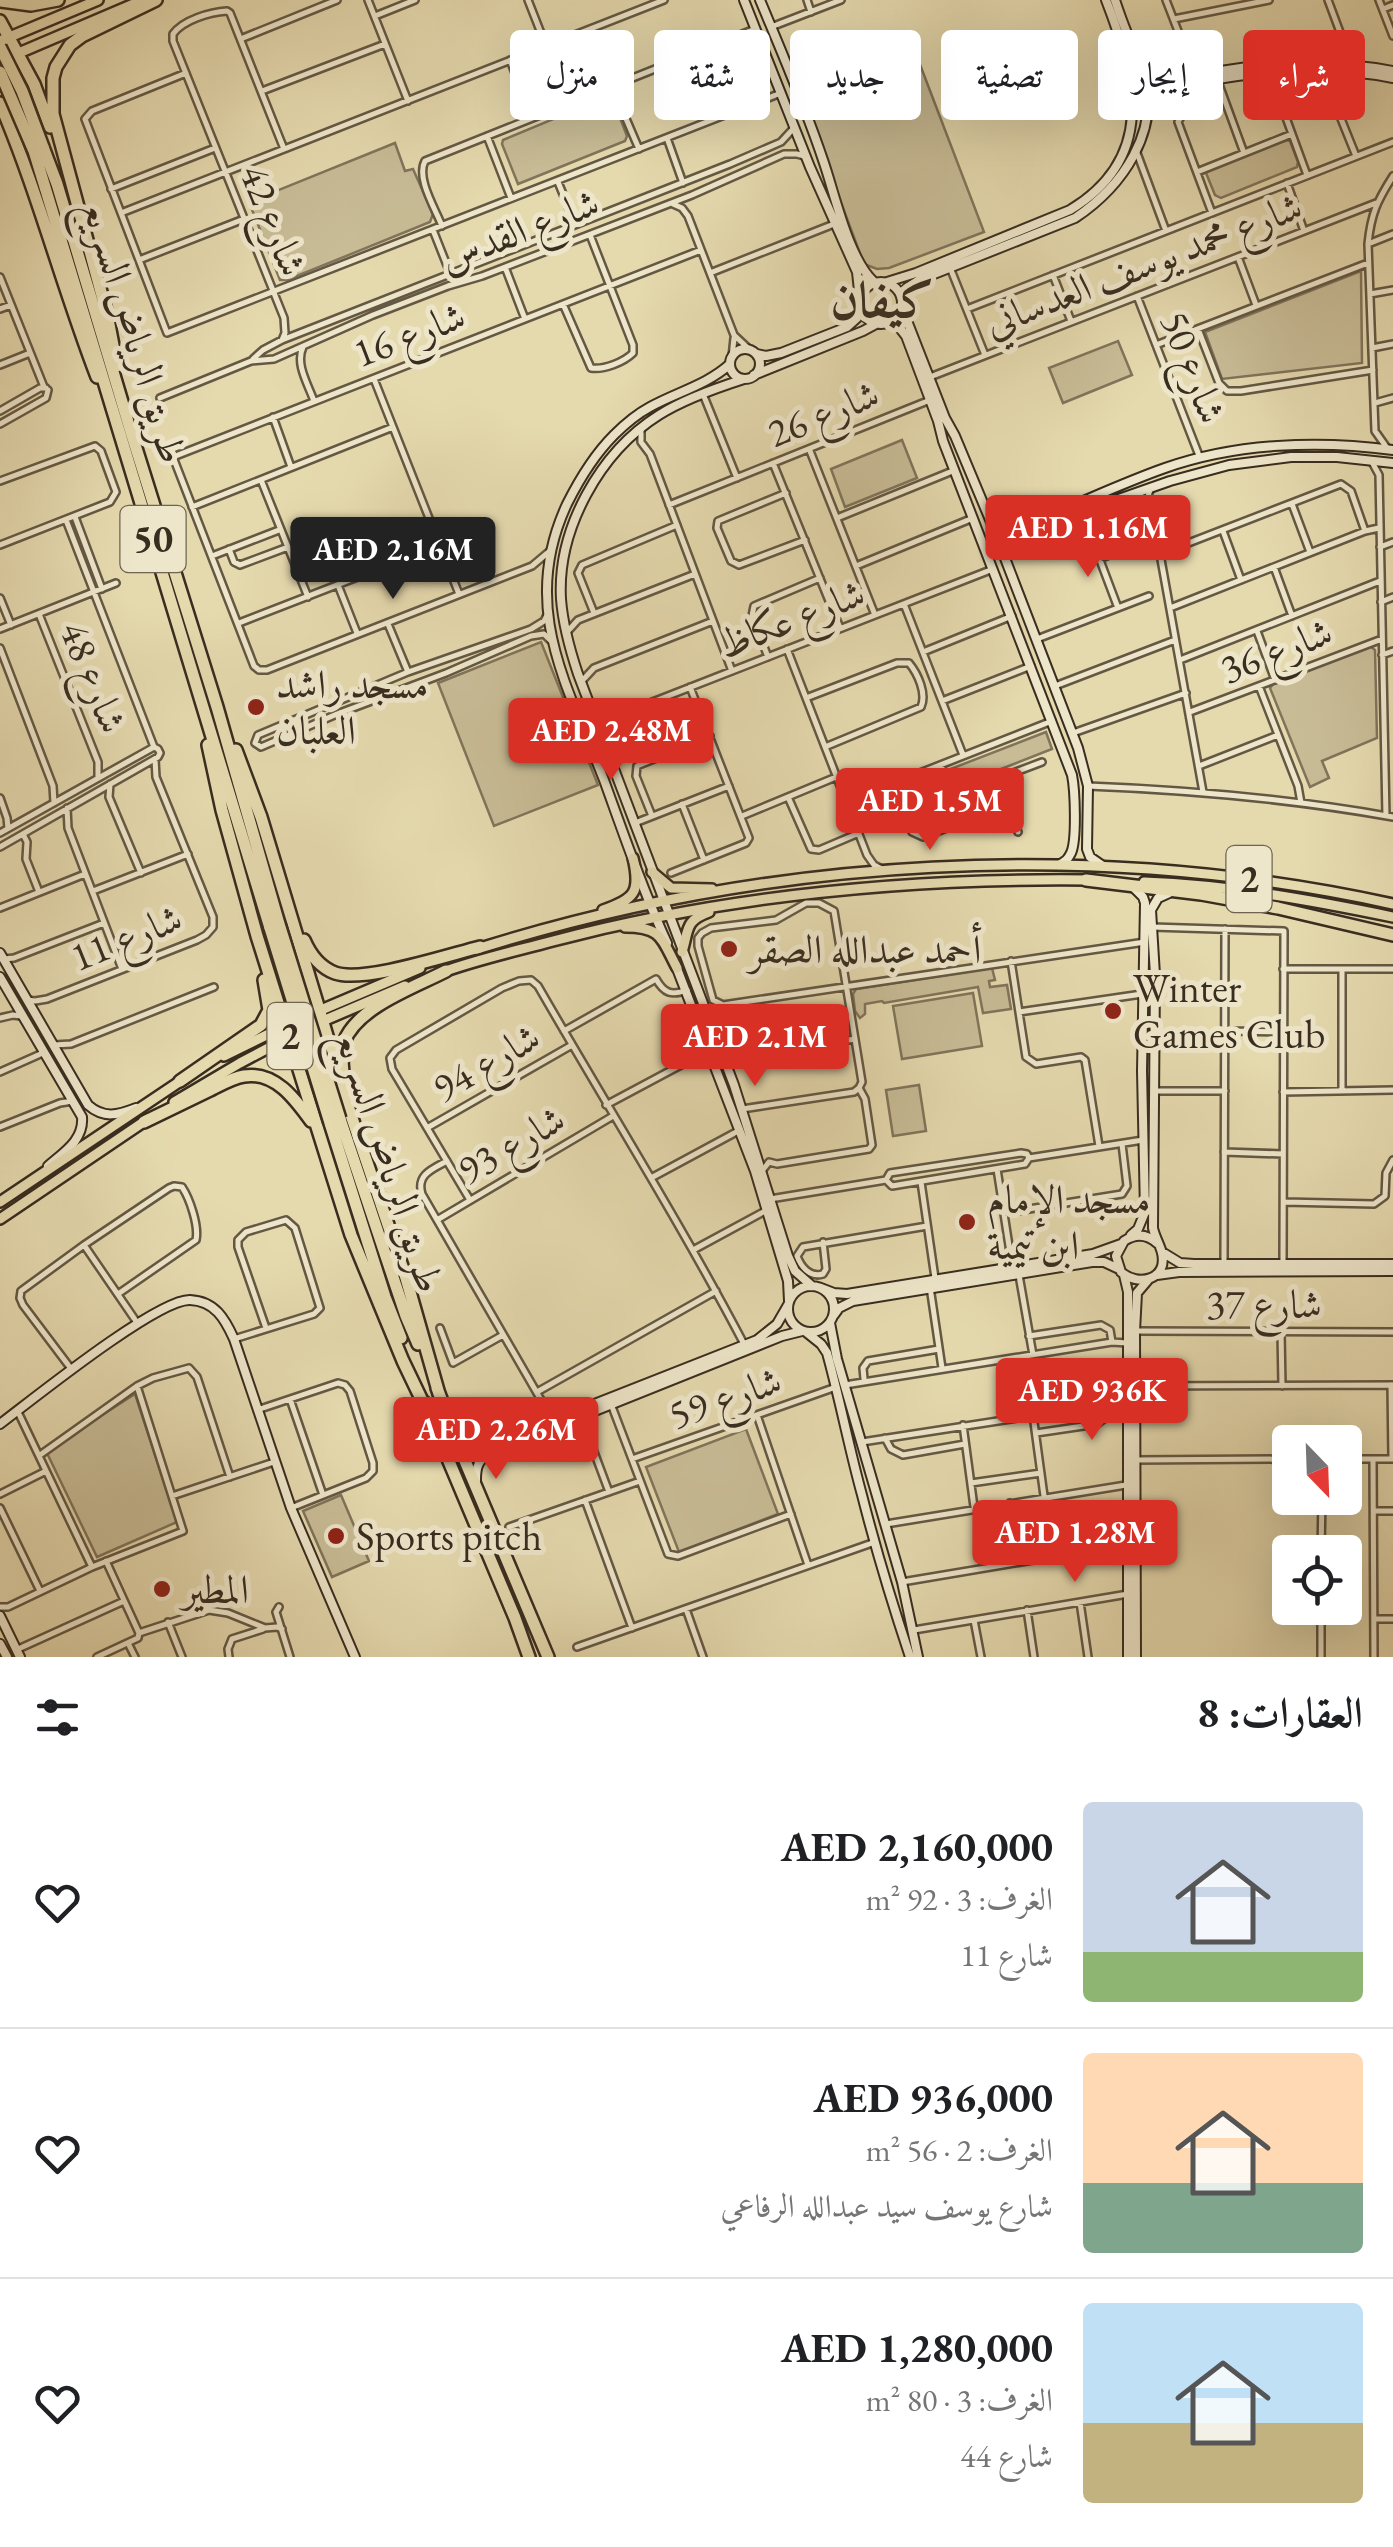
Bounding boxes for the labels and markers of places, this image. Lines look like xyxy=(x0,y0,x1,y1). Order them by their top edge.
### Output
pin: AED 1.16M xyxy=(974,495,1202,580)
pin: AED 2.16M xyxy=(279,517,507,602)
place label: مسجد راشد العلبان xyxy=(276,658,429,756)
marker: مسجد راشد العلبان xyxy=(245,696,267,718)
pin: AED 2.48M xyxy=(497,698,725,783)
pin: AED 1.5M xyxy=(827,768,1033,853)
place label: أحمد عبدالله الصقر xyxy=(745,921,982,975)
marker: أحمد عبدالله الصقر xyxy=(718,938,740,960)
place label: Winter Games Club xyxy=(1133,962,1325,1060)
marker: Winter Games Club xyxy=(1102,1000,1124,1022)
pin: AED 2.1M xyxy=(652,1004,858,1089)
place label: مسجد الإمام ابن تيمية xyxy=(987,1173,1151,1271)
marker: مسجد الإمام ابن تيمية xyxy=(956,1211,978,1233)
pin: AED 936K xyxy=(989,1358,1195,1443)
pin: AED 2.26M xyxy=(382,1397,610,1482)
pin: AED 1.28M xyxy=(961,1500,1189,1585)
place label: Sports pitch xyxy=(356,1510,542,1562)
marker: Sports pitch xyxy=(325,1525,347,1547)
place label: المطير xyxy=(178,1563,249,1615)
marker: المطير xyxy=(151,1578,173,1600)

